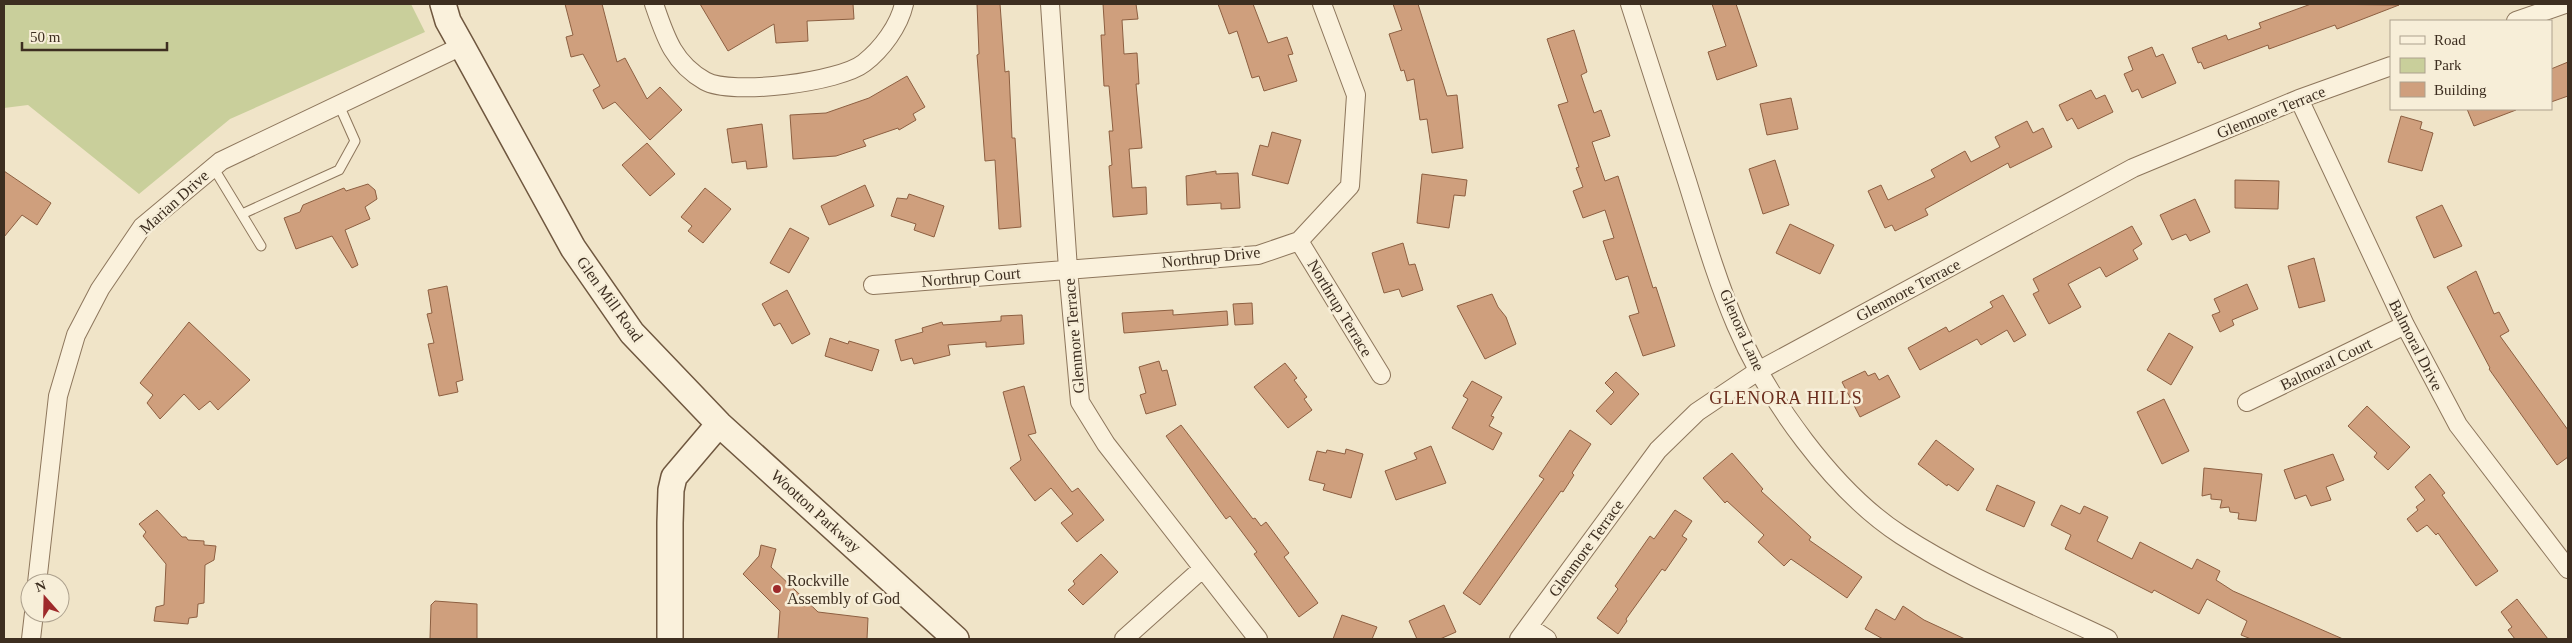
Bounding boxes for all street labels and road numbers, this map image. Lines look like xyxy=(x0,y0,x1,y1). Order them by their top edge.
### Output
street label: Glenmore Terrace xyxy=(2214,83,2328,141)
street label: Marian Drive xyxy=(136,167,212,237)
street label: Northrup Drive xyxy=(1161,243,1261,272)
street label: Glen Mill Road xyxy=(574,253,646,345)
street label: Glenmore Terrace xyxy=(1853,255,1963,325)
street label: Northrup Terrace xyxy=(1304,256,1376,360)
street label: Northrup Court xyxy=(921,264,1022,291)
street label: Glenmore Terrace xyxy=(1061,278,1087,394)
street label: Glenora Lane xyxy=(1716,287,1768,373)
street label: Balmoral Drive xyxy=(2386,297,2446,393)
street label: Balmoral Court xyxy=(2277,334,2375,394)
street label: Wootton Parkway xyxy=(767,466,864,556)
street label: Glenmore Terrace xyxy=(1545,496,1627,600)

